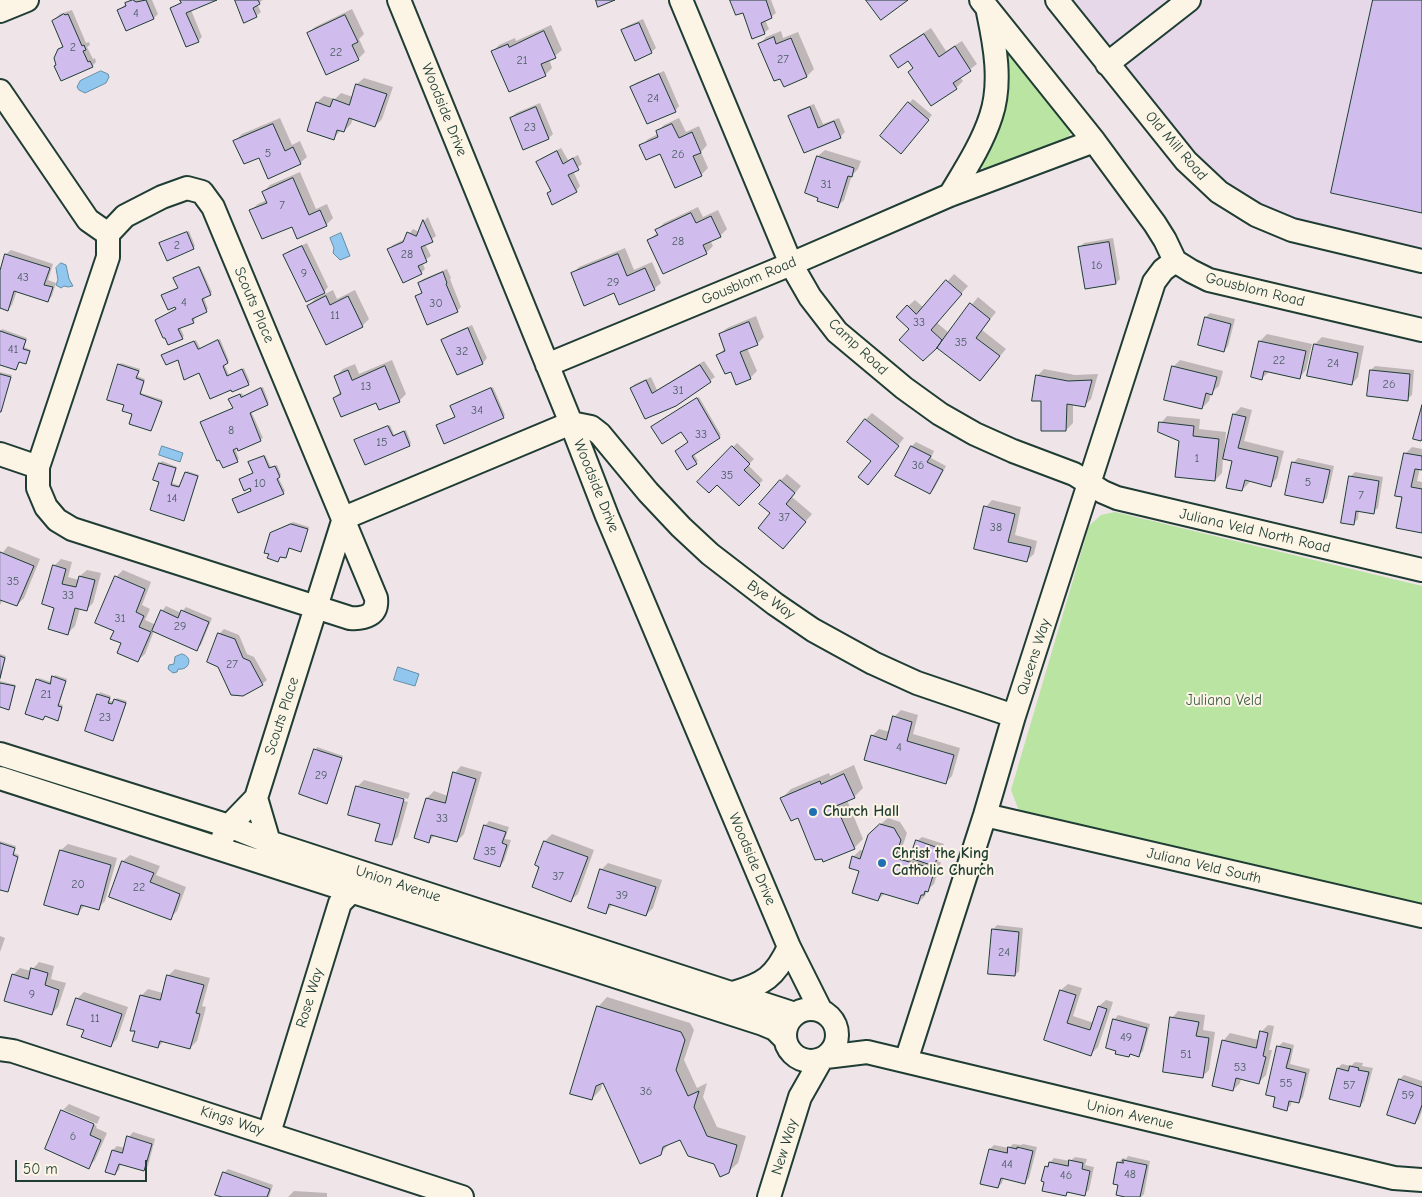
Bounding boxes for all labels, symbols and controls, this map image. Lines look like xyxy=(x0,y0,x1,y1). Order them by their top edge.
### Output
house number: 4 xyxy=(133,7,139,21)
house number: 2 xyxy=(70,41,76,55)
house number: 22 xyxy=(330,46,342,60)
house number: 27 xyxy=(777,53,789,67)
house number: 21 xyxy=(516,54,528,68)
street label: Woodside Drive xyxy=(417,61,471,159)
house number: 24 xyxy=(647,92,659,106)
street label: Old Mill Road xyxy=(1141,108,1211,184)
house number: 23 xyxy=(524,121,536,135)
house number: 5 xyxy=(265,147,271,161)
house number: 26 xyxy=(672,148,684,162)
house number: 31 xyxy=(821,178,831,192)
house number: 7 xyxy=(279,199,285,213)
house number: 28 xyxy=(672,235,684,249)
house number: 2 xyxy=(174,239,180,253)
house number: 28 xyxy=(401,248,413,262)
street label: Gousblom Road xyxy=(699,253,799,309)
house number: 16 xyxy=(1091,259,1103,273)
street label: Scouts Place xyxy=(230,264,278,346)
house number: 9 xyxy=(301,267,307,281)
street label: Gousblom Road xyxy=(1204,269,1306,311)
house number: 43 xyxy=(17,271,29,285)
house number: 29 xyxy=(607,276,619,290)
house number: 4 xyxy=(181,296,187,310)
house number: 30 xyxy=(429,297,443,311)
house number: 11 xyxy=(330,309,340,323)
street label: Camp Road xyxy=(825,315,891,379)
house number: 33 xyxy=(913,316,925,330)
house number: 35 xyxy=(955,336,967,350)
house number: 41 xyxy=(8,343,18,357)
house number: 32 xyxy=(456,345,468,359)
house number: 22 xyxy=(1273,354,1285,368)
house number: 24 xyxy=(1327,357,1339,371)
house number: 26 xyxy=(1383,378,1395,392)
house number: 13 xyxy=(361,380,371,394)
house number: 31 xyxy=(673,384,683,398)
house number: 34 xyxy=(471,404,483,418)
house number: 8 xyxy=(228,424,234,438)
house number: 33 xyxy=(695,428,707,442)
house number: 15 xyxy=(376,436,388,450)
street label: Woodside Drive xyxy=(569,437,623,535)
house number: 1 xyxy=(1195,452,1199,466)
house number: 36 xyxy=(912,459,924,473)
house number: 35 xyxy=(721,469,733,483)
house number: 5 xyxy=(1305,476,1311,490)
house number: 10 xyxy=(254,477,266,491)
house number: 7 xyxy=(1358,489,1364,503)
house number: 14 xyxy=(167,492,177,506)
street label: Juliana Veld North Road xyxy=(1178,505,1332,557)
house number: 37 xyxy=(778,511,790,525)
house number: 38 xyxy=(990,521,1002,535)
house number: 35 xyxy=(7,575,19,589)
street label: Bye Way xyxy=(744,577,798,623)
house number: 33 xyxy=(62,589,74,603)
house number: 31 xyxy=(115,612,125,626)
street label: Queens Way xyxy=(1013,617,1055,697)
house number: 29 xyxy=(174,620,186,634)
house number: 27 xyxy=(226,658,238,672)
street label: Scouts Place xyxy=(261,675,303,757)
house number: 21 xyxy=(40,688,52,702)
park label: Juliana Veld xyxy=(1186,692,1262,710)
house number: 23 xyxy=(99,711,111,725)
house number: 4 xyxy=(896,741,902,755)
house number: 29 xyxy=(315,769,327,783)
place label: Church Hall xyxy=(823,803,899,821)
marker: Church Hall xyxy=(807,806,819,818)
street label: Woodside Drive xyxy=(724,810,780,908)
house number: 33 xyxy=(436,812,448,826)
street label: Juliana Veld South xyxy=(1145,844,1263,888)
house number: 35 xyxy=(484,845,496,859)
place label: Christ the King Catholic Church xyxy=(892,845,994,880)
marker: Christ the King Catholic Church xyxy=(876,857,888,869)
street label: Union Avenue xyxy=(353,862,443,906)
house number: 37 xyxy=(552,870,564,884)
house number: 20 xyxy=(71,878,85,892)
house number: 22 xyxy=(133,881,145,895)
house number: 39 xyxy=(616,889,628,903)
house number: 24 xyxy=(998,946,1010,960)
street label: Rose Way xyxy=(292,966,328,1030)
house number: 9 xyxy=(29,988,35,1002)
house number: 11 xyxy=(90,1012,100,1026)
house number: 49 xyxy=(1120,1031,1132,1045)
house number: 51 xyxy=(1180,1048,1192,1062)
house number: 53 xyxy=(1234,1061,1246,1075)
house number: 55 xyxy=(1279,1077,1293,1091)
house number: 57 xyxy=(1343,1079,1355,1093)
house number: 36 xyxy=(640,1085,652,1099)
house number: 59 xyxy=(1402,1089,1414,1103)
street label: Union Avenue xyxy=(1085,1096,1175,1134)
street label: Kings Way xyxy=(198,1102,266,1140)
street label: New Way xyxy=(768,1117,802,1177)
house number: 6 xyxy=(70,1130,76,1144)
scale bar xyxy=(18,1150,150,1182)
house number: 44 xyxy=(1001,1158,1013,1172)
text: 50 m xyxy=(23,1160,58,1178)
house number: 48 xyxy=(1124,1168,1136,1182)
house number: 46 xyxy=(1060,1169,1072,1183)

